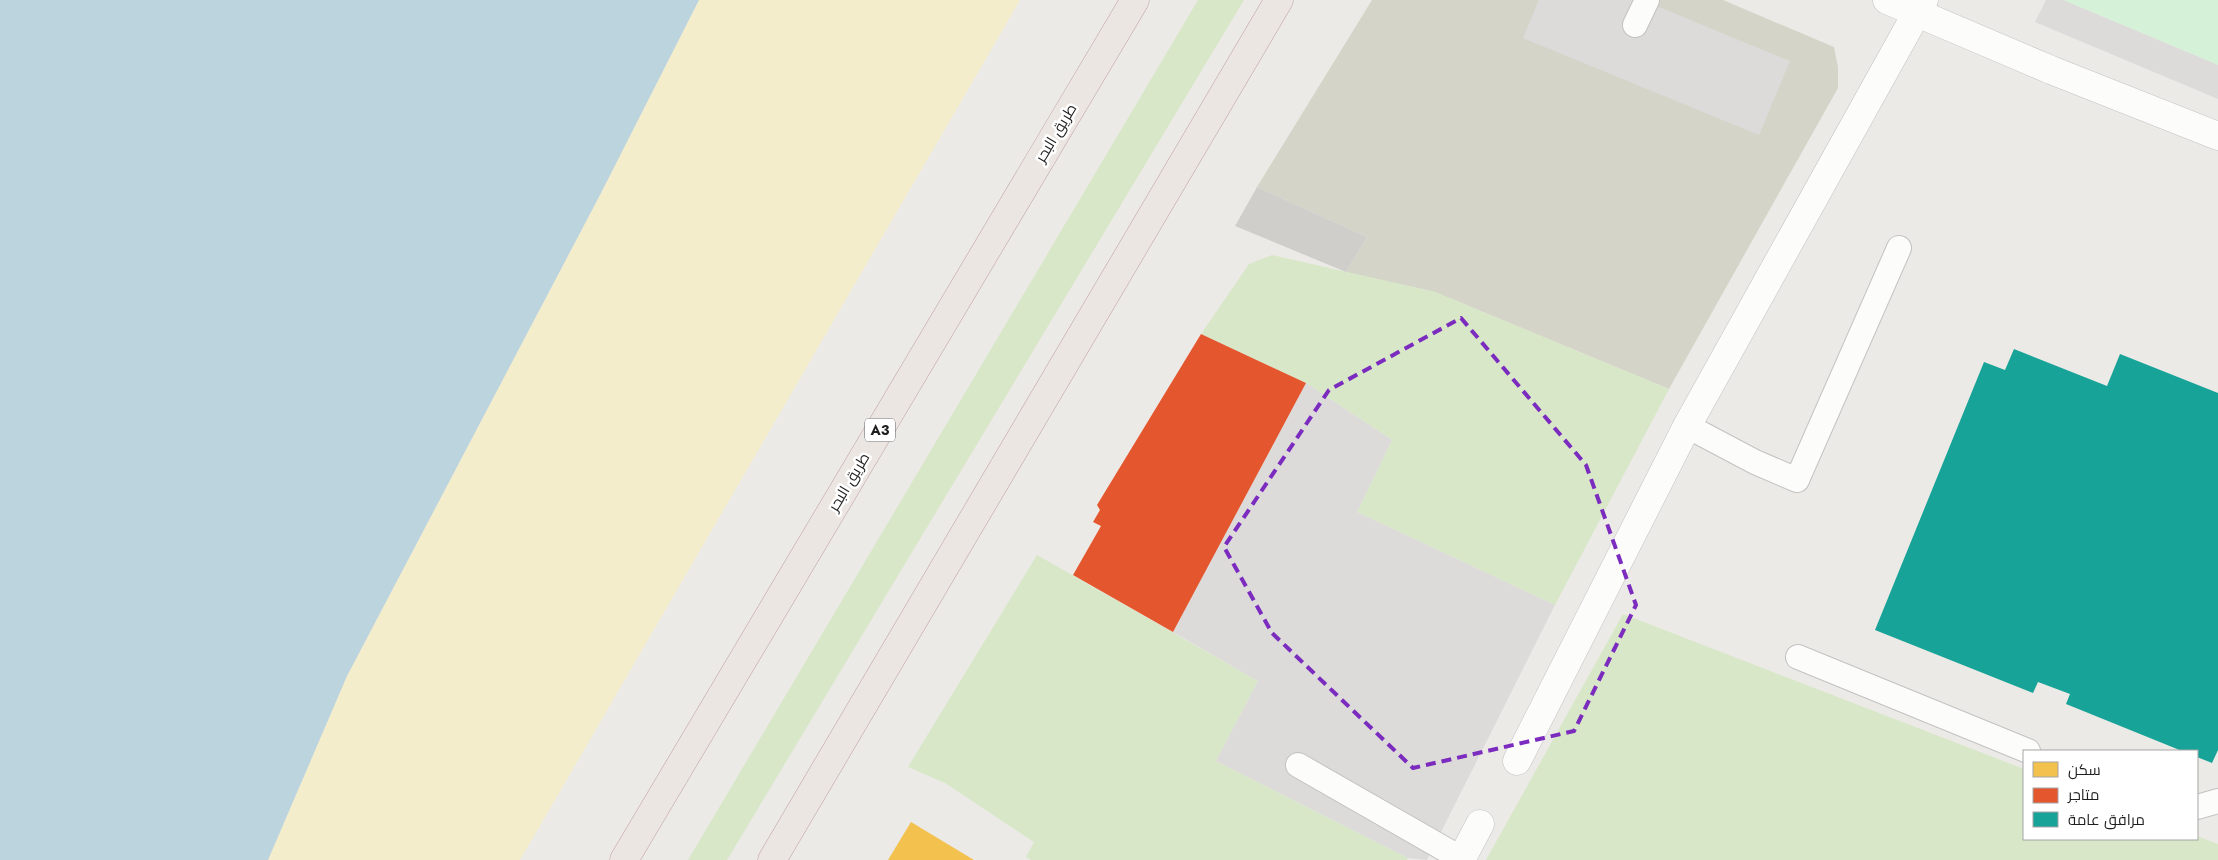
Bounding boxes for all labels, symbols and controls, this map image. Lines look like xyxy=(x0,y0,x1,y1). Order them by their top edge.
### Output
street label: طريق البحر xyxy=(1029,100,1082,167)
road number: A3 xyxy=(865,418,895,442)
street label: طريق البحر xyxy=(822,449,875,516)
legend xyxy=(2023,750,2198,840)
text: سكن xyxy=(2068,759,2101,781)
text: متاجر xyxy=(2067,784,2099,806)
text: مرافق عامة xyxy=(2068,809,2145,831)

